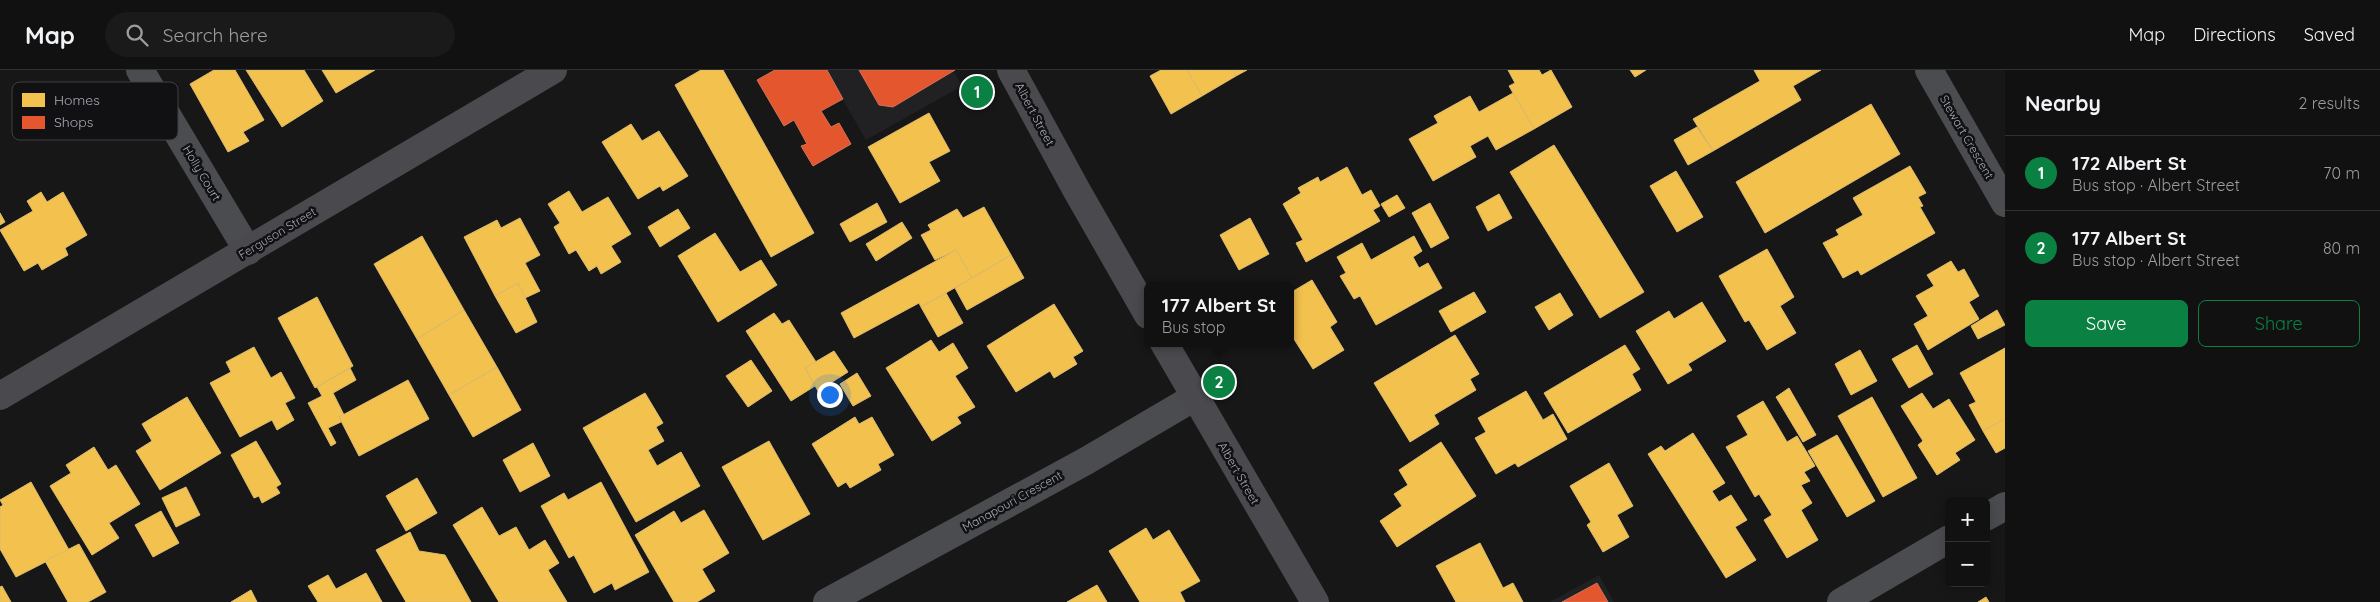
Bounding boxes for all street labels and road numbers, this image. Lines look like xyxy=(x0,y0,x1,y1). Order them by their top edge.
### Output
street label: Albert Street xyxy=(1012,80,1058,148)
street label: Stewart Crescent xyxy=(1937,92,1997,182)
street label: Holly Court xyxy=(180,143,224,203)
street label: Ferguson Street xyxy=(235,204,319,262)
street label: Albert Street xyxy=(1215,439,1263,507)
street label: Manapouri Crescent xyxy=(959,467,1065,535)

